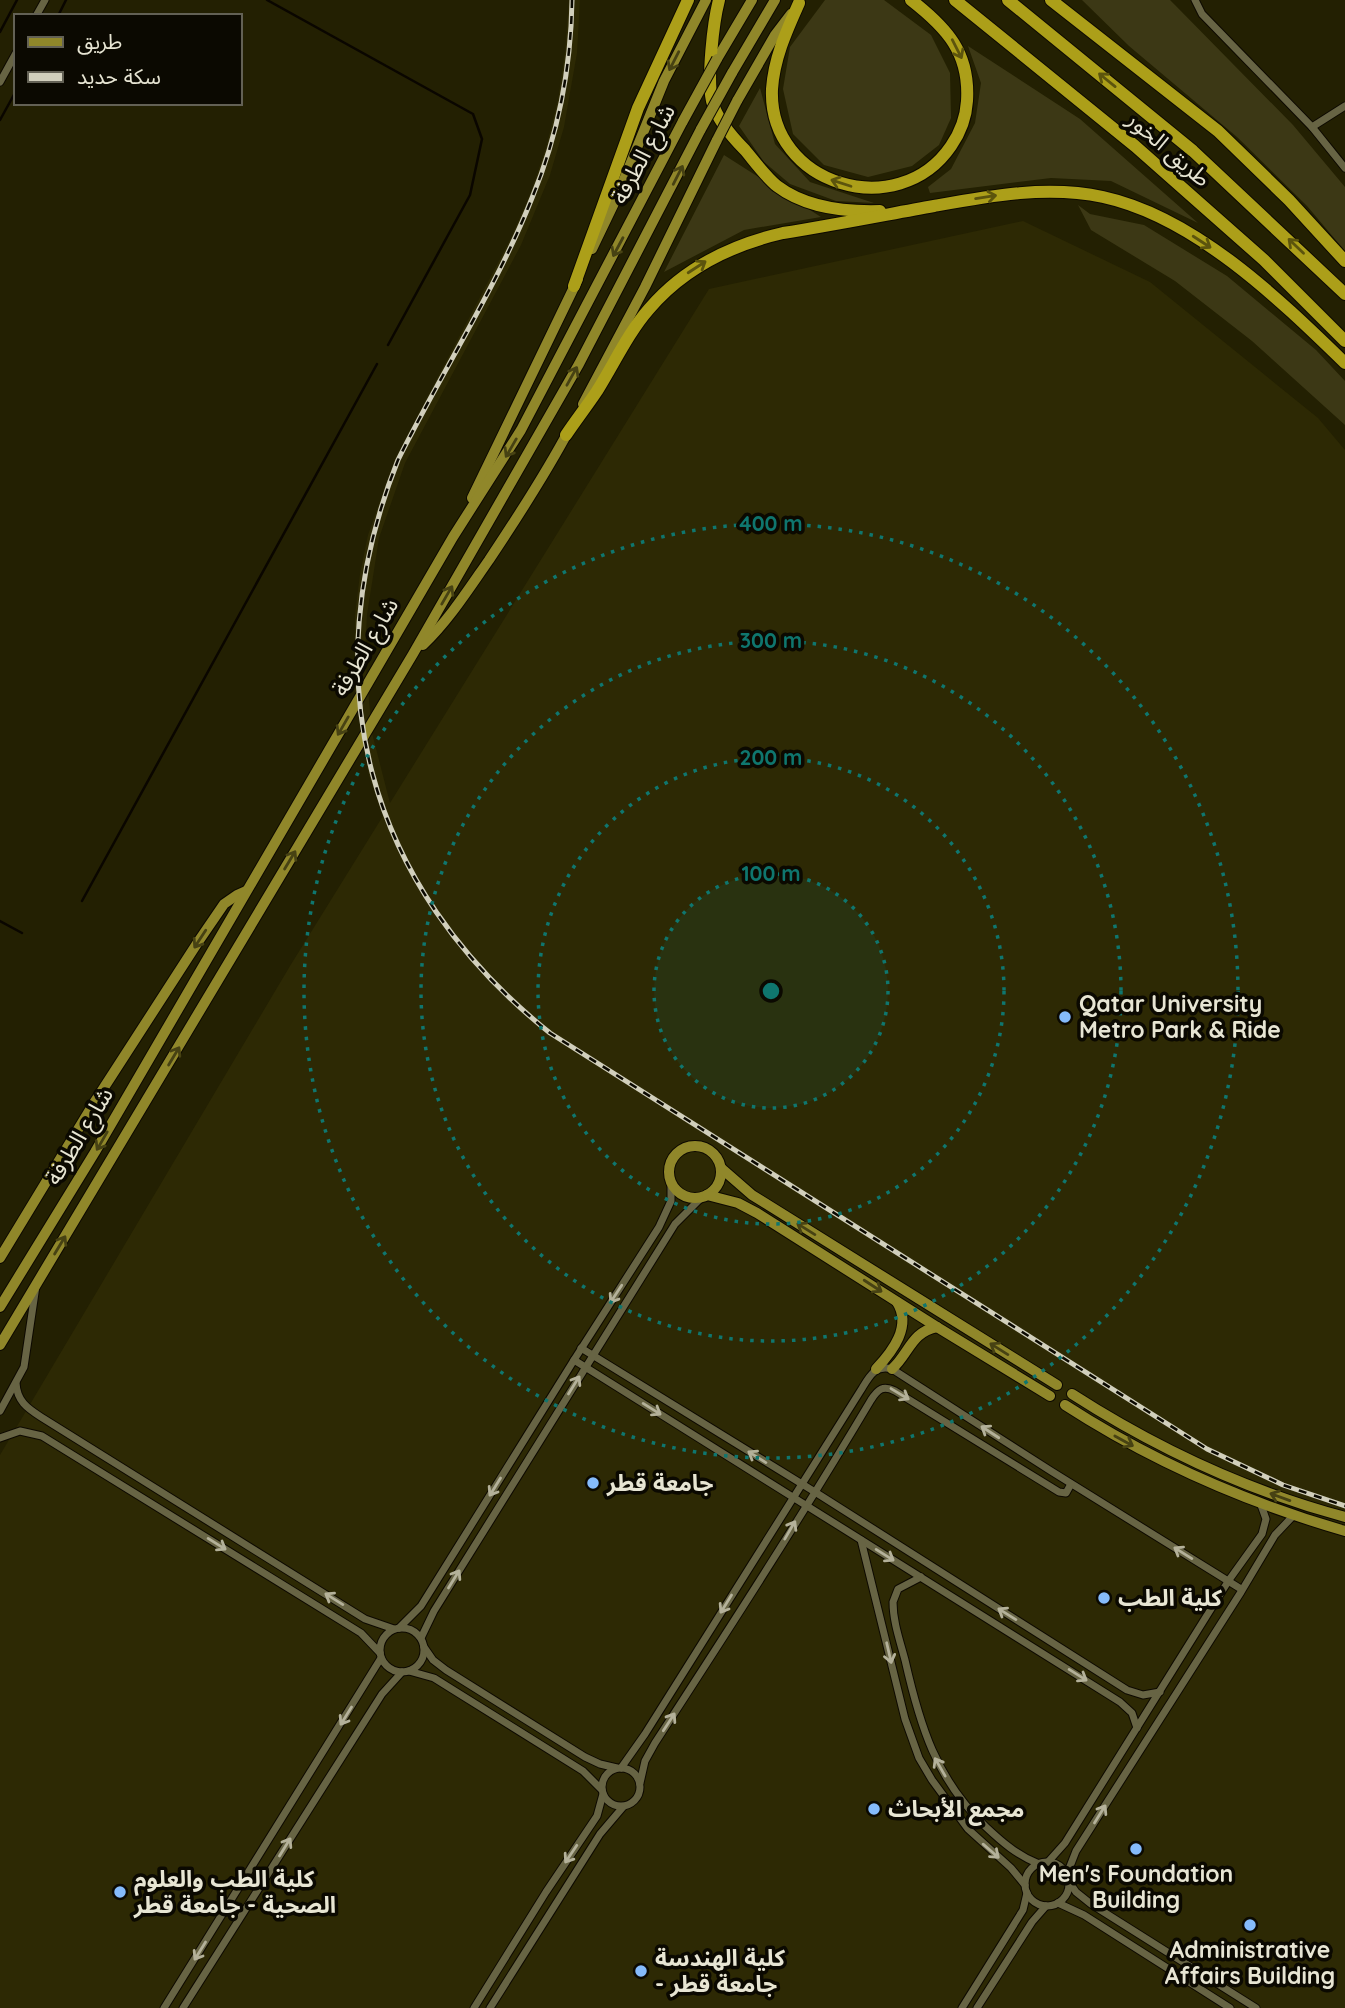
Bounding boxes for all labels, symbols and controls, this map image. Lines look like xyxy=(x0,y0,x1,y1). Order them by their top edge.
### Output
legend xyxy=(14,14,242,105)
text: طريق xyxy=(77,28,122,55)
one-way arrow xyxy=(951,38,965,59)
one-way arrow xyxy=(667,50,681,71)
text: سكة حديد xyxy=(77,63,161,89)
one-way arrow xyxy=(1099,73,1117,88)
street label: شارع الطرفة xyxy=(604,99,684,210)
street label: طريق الخور xyxy=(1121,104,1217,193)
one-way arrow xyxy=(671,165,685,186)
one-way arrow xyxy=(831,176,853,188)
one-way arrow xyxy=(974,190,997,203)
one-way arrow xyxy=(610,236,624,256)
one-way arrow xyxy=(1192,236,1212,250)
one-way arrow xyxy=(1288,238,1305,255)
one-way arrow xyxy=(687,260,706,275)
one-way arrow xyxy=(565,367,579,387)
one-way arrow xyxy=(504,437,518,457)
text: 400 m xyxy=(739,510,803,536)
one-way arrow xyxy=(441,585,454,606)
street label: شارع الطرفة xyxy=(325,592,407,703)
text: 300 m xyxy=(740,627,802,653)
one-way arrow xyxy=(336,716,350,736)
text: 200 m xyxy=(740,744,802,770)
one-way arrow xyxy=(284,851,298,871)
text: 100 m xyxy=(741,860,801,886)
one-way arrow xyxy=(192,929,207,948)
centre of rings xyxy=(759,979,783,1003)
place label: Qatar University Metro Park & Ride xyxy=(1079,989,1281,1044)
marker: Qatar University Metro Park & Ride xyxy=(1057,1009,1073,1025)
one-way arrow xyxy=(168,1046,182,1066)
street label: شارع الطرفة xyxy=(38,1082,122,1191)
one-way arrow xyxy=(95,1131,109,1151)
one-way arrow xyxy=(797,1221,817,1235)
one-way arrow xyxy=(54,1235,68,1255)
one-way arrow xyxy=(862,1280,882,1294)
one-way arrow xyxy=(609,1284,623,1303)
one-way arrow xyxy=(990,1341,1010,1355)
one-way arrow xyxy=(567,1376,581,1396)
one-way arrow xyxy=(889,1388,909,1402)
one-way arrow xyxy=(642,1402,662,1416)
one-way arrow xyxy=(981,1425,1001,1439)
one-way arrow xyxy=(1113,1434,1133,1448)
one-way arrow xyxy=(747,1449,767,1463)
place label: جامعة قطر xyxy=(606,1468,714,1497)
marker: جامعة قطر xyxy=(585,1475,601,1491)
one-way arrow xyxy=(487,1476,501,1496)
one-way arrow xyxy=(1269,1490,1291,1502)
one-way arrow xyxy=(783,1520,797,1540)
one-way arrow xyxy=(207,1537,226,1552)
one-way arrow xyxy=(1174,1545,1194,1559)
one-way arrow xyxy=(875,1547,894,1562)
one-way arrow xyxy=(448,1569,462,1589)
place label: كلية الطب xyxy=(1118,1583,1222,1612)
marker: كلية الطب xyxy=(1096,1590,1112,1606)
one-way arrow xyxy=(324,1592,344,1606)
one-way arrow xyxy=(718,1594,733,1613)
one-way arrow xyxy=(998,1607,1018,1621)
one-way arrow xyxy=(882,1641,896,1664)
one-way arrow xyxy=(1068,1668,1087,1683)
one-way arrow xyxy=(338,1706,353,1725)
one-way arrow xyxy=(661,1713,676,1732)
one-way arrow xyxy=(933,1757,947,1777)
place label: مجمع الأبحاث xyxy=(888,1794,1024,1826)
marker: مجمع الأبحاث xyxy=(866,1801,882,1817)
one-way arrow xyxy=(1093,1805,1107,1825)
one-way arrow xyxy=(278,1837,292,1857)
marker: Men's Foundation Building xyxy=(1128,1841,1144,1857)
one-way arrow xyxy=(982,1843,1000,1859)
one-way arrow xyxy=(564,1844,579,1863)
place label: Men's Foundation Building xyxy=(1039,1859,1233,1914)
place label: كلية الطب والعلوم الصحية - جامعة قطر xyxy=(133,1864,336,1919)
marker: كلية الطب والعلوم الصحية - جامعة قطر xyxy=(112,1884,128,1900)
marker: Administrative Affairs Building xyxy=(1242,1917,1258,1933)
place label: Administrative Affairs Building xyxy=(1165,1935,1335,1990)
one-way arrow xyxy=(192,1940,206,1960)
place label: كلية الهندسة - جامعة قطر xyxy=(655,1943,785,1998)
marker: كلية الهندسة - جامعة قطر xyxy=(633,1963,649,1979)

